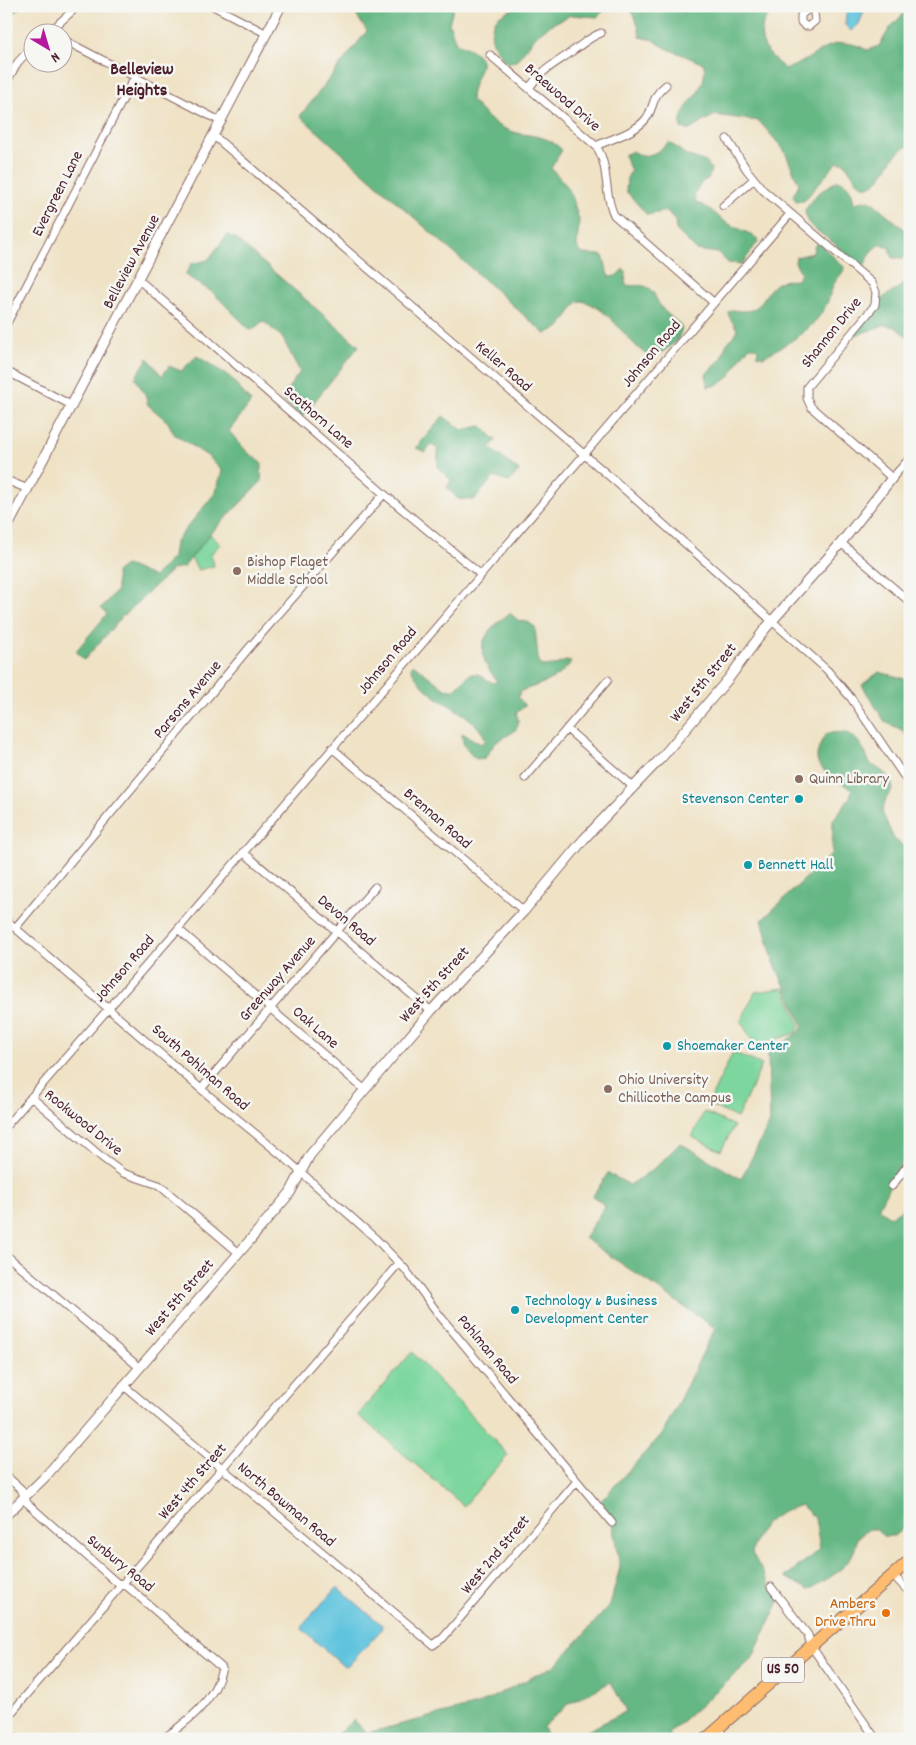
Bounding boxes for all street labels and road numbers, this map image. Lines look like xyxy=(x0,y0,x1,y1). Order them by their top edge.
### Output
street label: Braewood Drive xyxy=(519,58,605,138)
street label: Evergreen Lane xyxy=(27,147,89,241)
street label: Belleview Avenue xyxy=(98,211,166,313)
street label: Shannon Drive xyxy=(796,292,868,374)
street label: Johnson Road xyxy=(617,315,687,393)
street label: Keller Road xyxy=(470,336,536,398)
street label: Scothorn Lane xyxy=(278,381,358,455)
street label: Johnson Road xyxy=(353,622,423,700)
street label: West 5th Street xyxy=(665,638,743,727)
street label: Parsons Avenue xyxy=(148,656,228,744)
street label: Brennan Road xyxy=(398,783,476,855)
street label: Devon Road xyxy=(312,890,380,952)
street label: Johnson Road xyxy=(89,930,161,1008)
street label: Greenway Avenue xyxy=(234,931,322,1027)
street label: West 5th Street xyxy=(394,942,476,1028)
street label: Oak Lane xyxy=(287,1001,343,1055)
street label: South Pohlman Road xyxy=(146,1019,254,1117)
street label: Rookwood Drive xyxy=(39,1084,127,1162)
street label: West 5th Street xyxy=(140,1254,220,1342)
street label: Pohlman Road xyxy=(451,1310,523,1390)
street label: West 4th Street xyxy=(153,1439,233,1525)
street label: North Bowman Road xyxy=(232,1457,340,1553)
street label: West 2nd Street xyxy=(456,1510,536,1600)
street label: Sunbury Road xyxy=(81,1530,159,1598)
road number: US 50 xyxy=(762,1658,804,1682)

